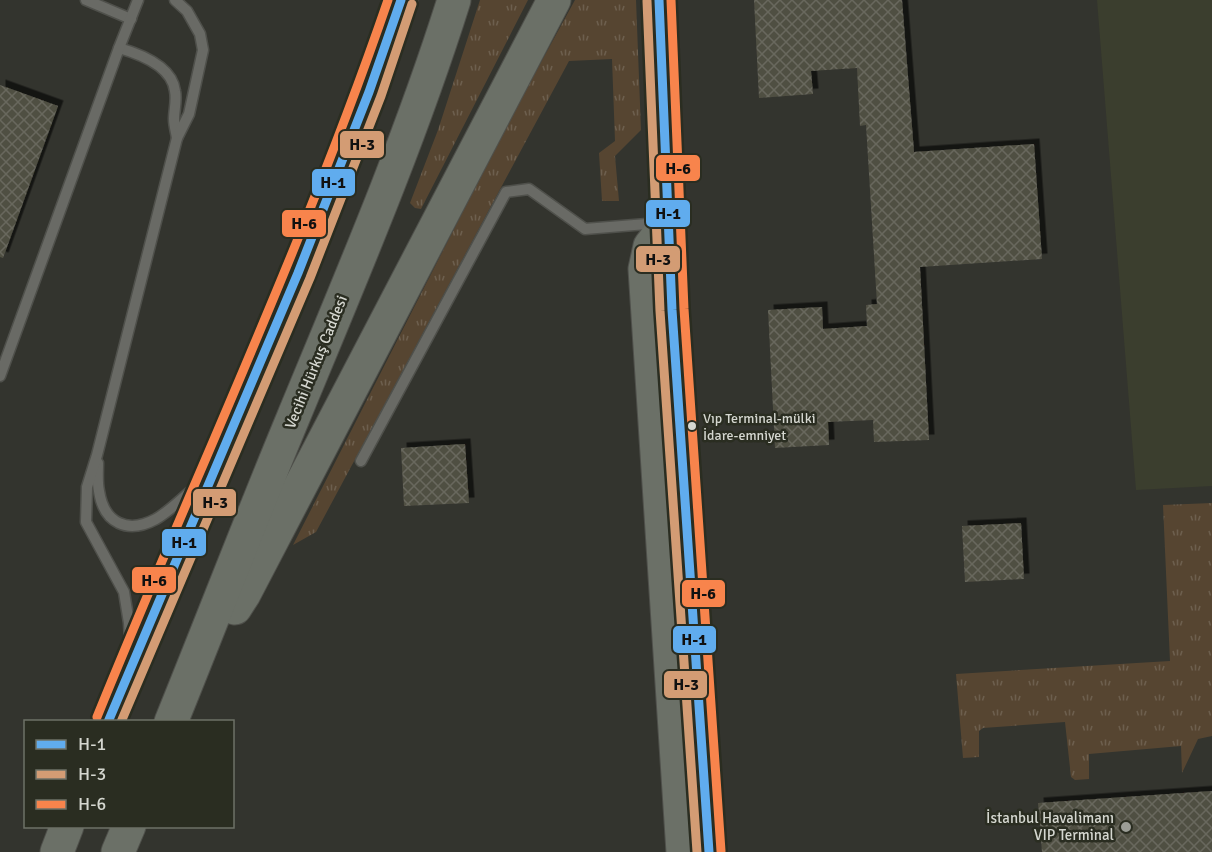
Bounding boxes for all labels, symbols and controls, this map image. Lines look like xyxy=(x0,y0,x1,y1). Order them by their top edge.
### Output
line badge: H-3 xyxy=(339,130,385,159)
text: H-3 xyxy=(349,135,375,155)
line badge: H-6 xyxy=(655,154,701,182)
text: H-6 xyxy=(665,159,691,179)
line badge: H-1 xyxy=(311,168,356,197)
text: H-1 xyxy=(320,173,346,193)
line badge: H-1 xyxy=(645,199,691,228)
text: H-1 xyxy=(655,204,681,224)
line badge: H-6 xyxy=(281,209,327,238)
text: H-6 xyxy=(291,214,317,234)
line badge: H-3 xyxy=(635,245,681,273)
text: H-3 xyxy=(645,250,671,270)
street label: Vecihi Hürkuş Caddesi xyxy=(281,293,351,431)
place label: Vıp Terminal-mülki İdare-emniyet xyxy=(703,410,815,444)
marker: Vıp Terminal-mülki İdare-emniyet xyxy=(686,420,698,432)
line badge: H-3 xyxy=(192,488,237,517)
text: H-3 xyxy=(202,493,228,513)
line badge: H-1 xyxy=(161,528,207,557)
text: H-1 xyxy=(171,533,197,553)
line badge: H-6 xyxy=(131,566,177,594)
text: H-6 xyxy=(141,571,167,591)
line badge: H-6 xyxy=(681,579,726,608)
text: H-6 xyxy=(690,584,716,604)
line badge: H-1 xyxy=(672,625,717,654)
text: H-1 xyxy=(681,630,707,650)
line badge: H-3 xyxy=(663,670,708,699)
text: H-3 xyxy=(673,675,699,695)
legend xyxy=(24,720,234,828)
text: H-1 xyxy=(78,733,106,755)
text: H-3 xyxy=(78,763,106,785)
text: H-6 xyxy=(78,793,106,815)
place label: İstanbul Havalimanı VIP Terminal xyxy=(986,809,1114,844)
marker: İstanbul Havalimanı VIP Terminal xyxy=(1119,820,1133,834)

